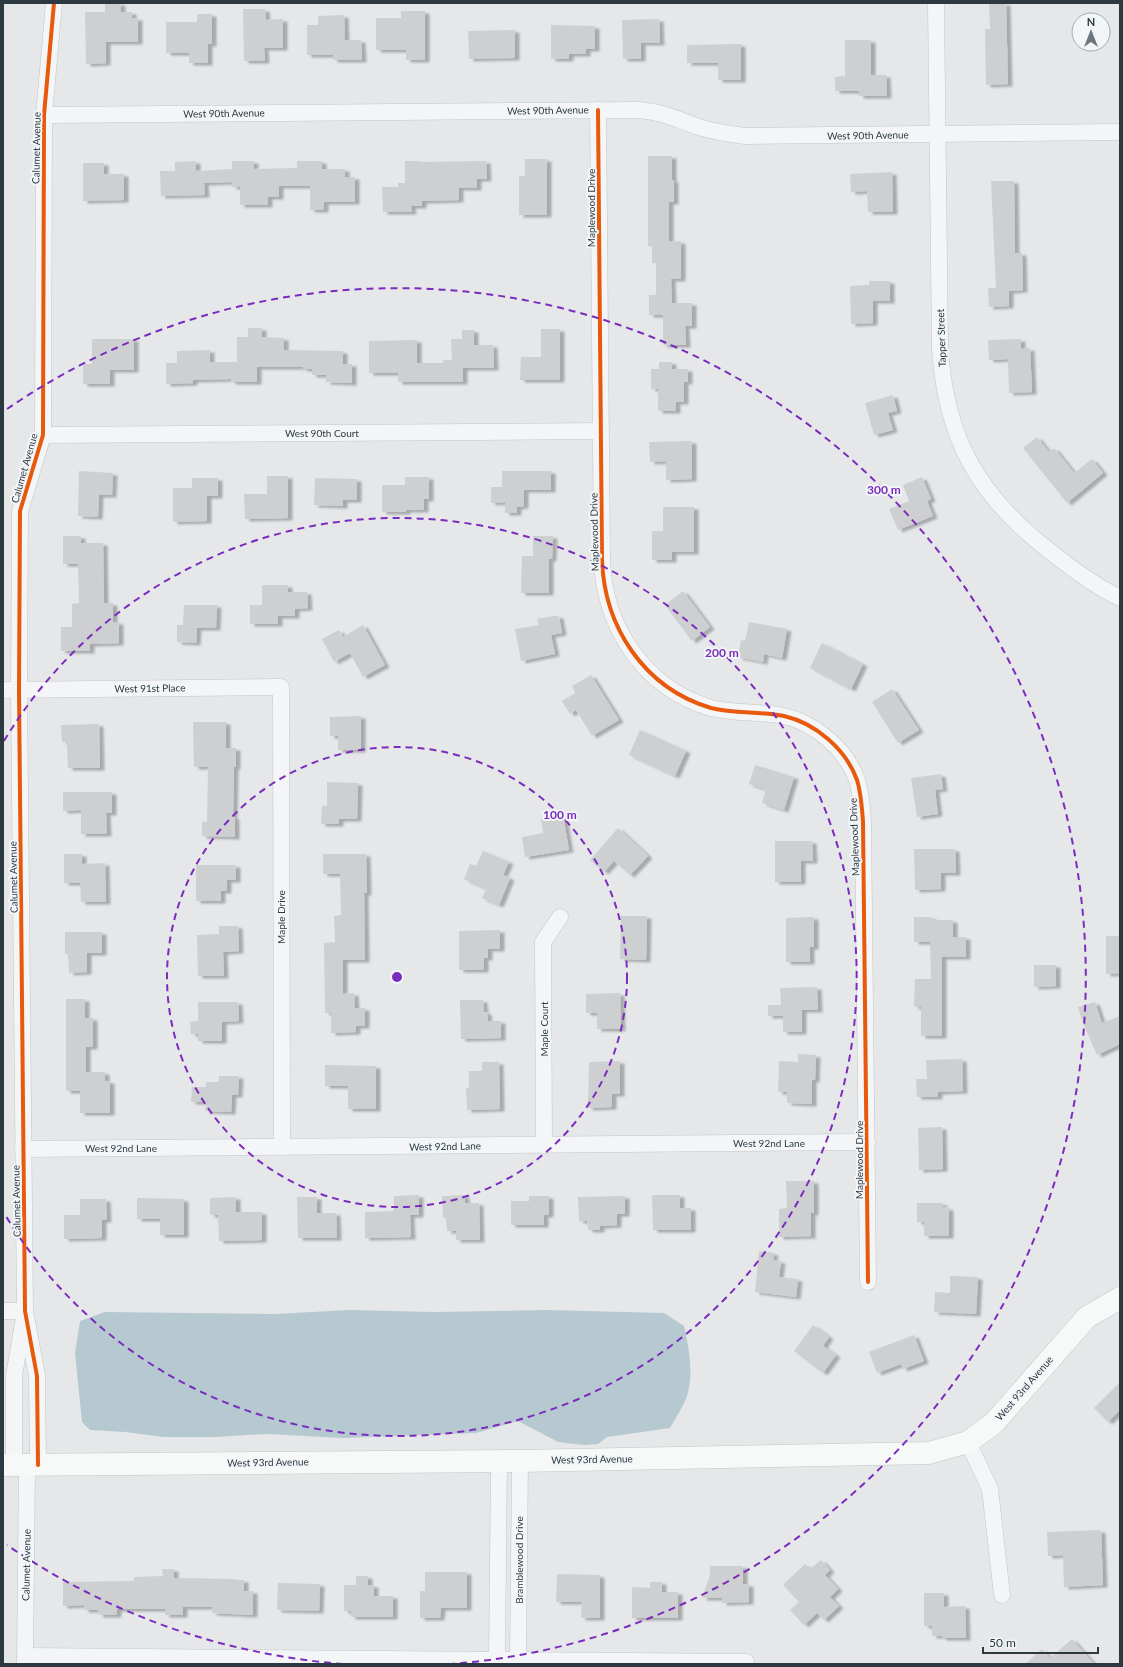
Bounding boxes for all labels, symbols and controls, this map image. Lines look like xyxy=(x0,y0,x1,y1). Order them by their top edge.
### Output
north arrow xyxy=(1071,12,1111,52)
text: N xyxy=(1087,15,1095,28)
street label: West 90th Avenue xyxy=(507,103,589,117)
street label: West 90th Avenue xyxy=(183,106,265,120)
street label: Calumet Avenue xyxy=(29,112,43,184)
street label: West 90th Avenue xyxy=(827,128,909,142)
street label: Maplewood Drive xyxy=(585,169,597,247)
street label: Tapper Street xyxy=(934,308,948,367)
street label: West 90th Court xyxy=(285,427,359,439)
street label: Calumet Avenue xyxy=(8,432,40,504)
text: 300 m xyxy=(867,482,901,497)
street label: Maplewood Drive xyxy=(587,493,601,571)
text: 200 m xyxy=(705,645,739,660)
street label: West 91st Place xyxy=(114,681,186,695)
street label: Maplewood Drive xyxy=(847,798,861,876)
text: 100 m xyxy=(543,807,577,822)
street label: Calumet Avenue xyxy=(6,841,20,913)
street label: Maple Drive xyxy=(275,890,287,944)
centre of rings xyxy=(390,970,404,984)
street label: Maple Court xyxy=(538,1001,550,1056)
street label: Maplewood Drive xyxy=(853,1121,865,1199)
street label: West 92nd Lane xyxy=(733,1137,805,1149)
street label: West 92nd Lane xyxy=(409,1139,481,1153)
street label: West 92nd Lane xyxy=(85,1142,157,1154)
street label: Calumet Avenue xyxy=(9,1165,23,1237)
street label: West 93rd Avenue xyxy=(993,1353,1055,1423)
street label: West 93rd Avenue xyxy=(551,1452,633,1466)
street label: West 93rd Avenue xyxy=(227,1455,309,1469)
street label: Bramblewood Drive xyxy=(513,1516,525,1604)
street label: Calumet Avenue xyxy=(19,1529,33,1601)
scale bar xyxy=(983,1629,1098,1655)
text: 50 m xyxy=(989,1635,1016,1650)

